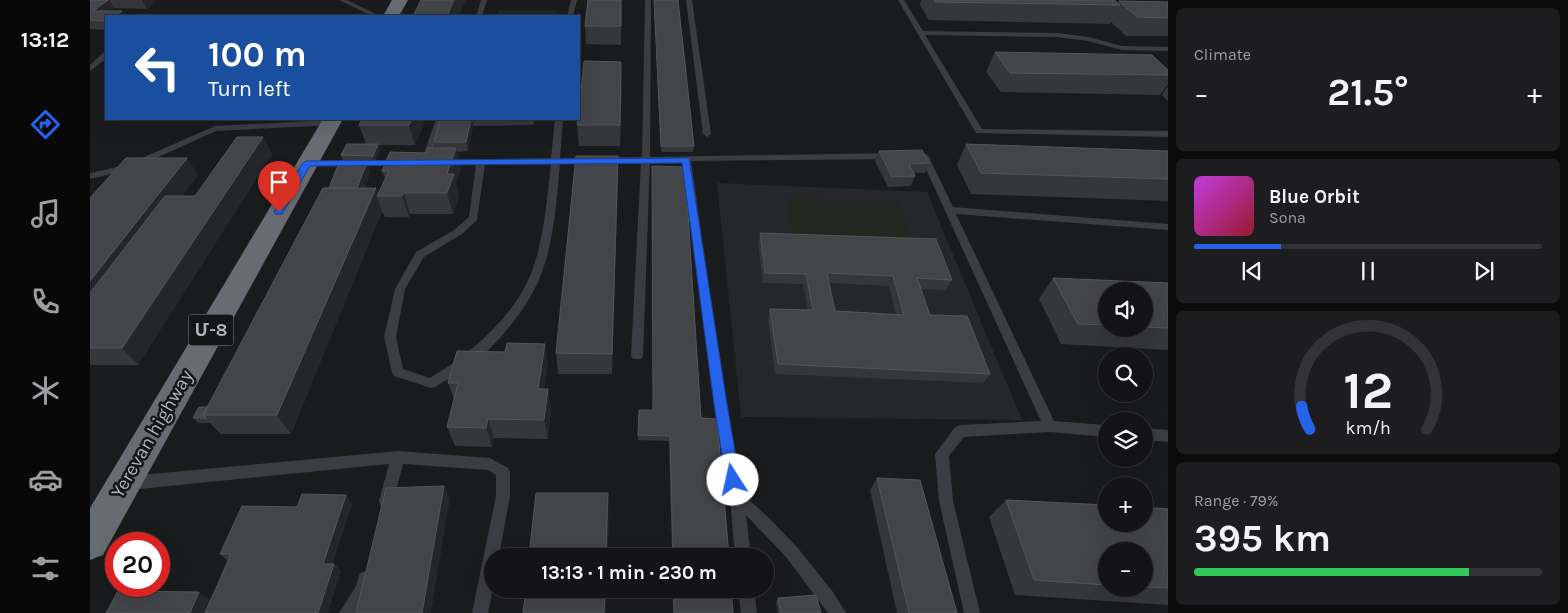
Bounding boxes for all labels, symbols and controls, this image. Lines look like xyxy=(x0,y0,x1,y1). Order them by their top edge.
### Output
text: 13:12 xyxy=(21,27,69,53)
text: 100 m xyxy=(208,34,307,75)
icon: left xyxy=(125,35,190,100)
text: Climate xyxy=(1194,45,1251,64)
text: 21.5° xyxy=(1327,70,1409,115)
text: Turn left xyxy=(208,76,291,102)
text: − xyxy=(1194,77,1209,110)
text: + xyxy=(1527,77,1542,110)
icon: directions xyxy=(28,107,63,142)
pin xyxy=(258,161,300,212)
icon: arrive xyxy=(265,168,293,196)
text: Blue Orbit xyxy=(1269,186,1360,208)
icon: music xyxy=(28,196,63,231)
text: Sona xyxy=(1269,208,1306,227)
icon: previous xyxy=(1238,257,1266,285)
icon: pause xyxy=(1354,257,1382,285)
icon: next xyxy=(1470,257,1498,285)
map controls xyxy=(1098,282,1153,597)
button: sound xyxy=(1098,282,1153,337)
icon: phone xyxy=(28,284,63,319)
road number: Մ-8 xyxy=(188,314,234,346)
button: search xyxy=(1098,347,1153,402)
text: 12 xyxy=(1343,360,1393,421)
street label: Yerevan highway xyxy=(106,366,198,502)
icon: climate xyxy=(28,373,63,408)
button: layers xyxy=(1098,412,1153,467)
text: km/h xyxy=(1345,418,1391,439)
position arrow xyxy=(706,453,758,505)
icon: car xyxy=(28,462,63,497)
button: + xyxy=(1098,477,1153,532)
text: Range · 79% xyxy=(1194,491,1278,510)
text: 395 km xyxy=(1194,516,1331,561)
speed limit sign: 20 xyxy=(105,532,170,597)
button: − xyxy=(1098,542,1153,597)
icon: filters xyxy=(28,551,63,586)
text: 13:13 · 1 min · 230 m xyxy=(541,562,717,584)

